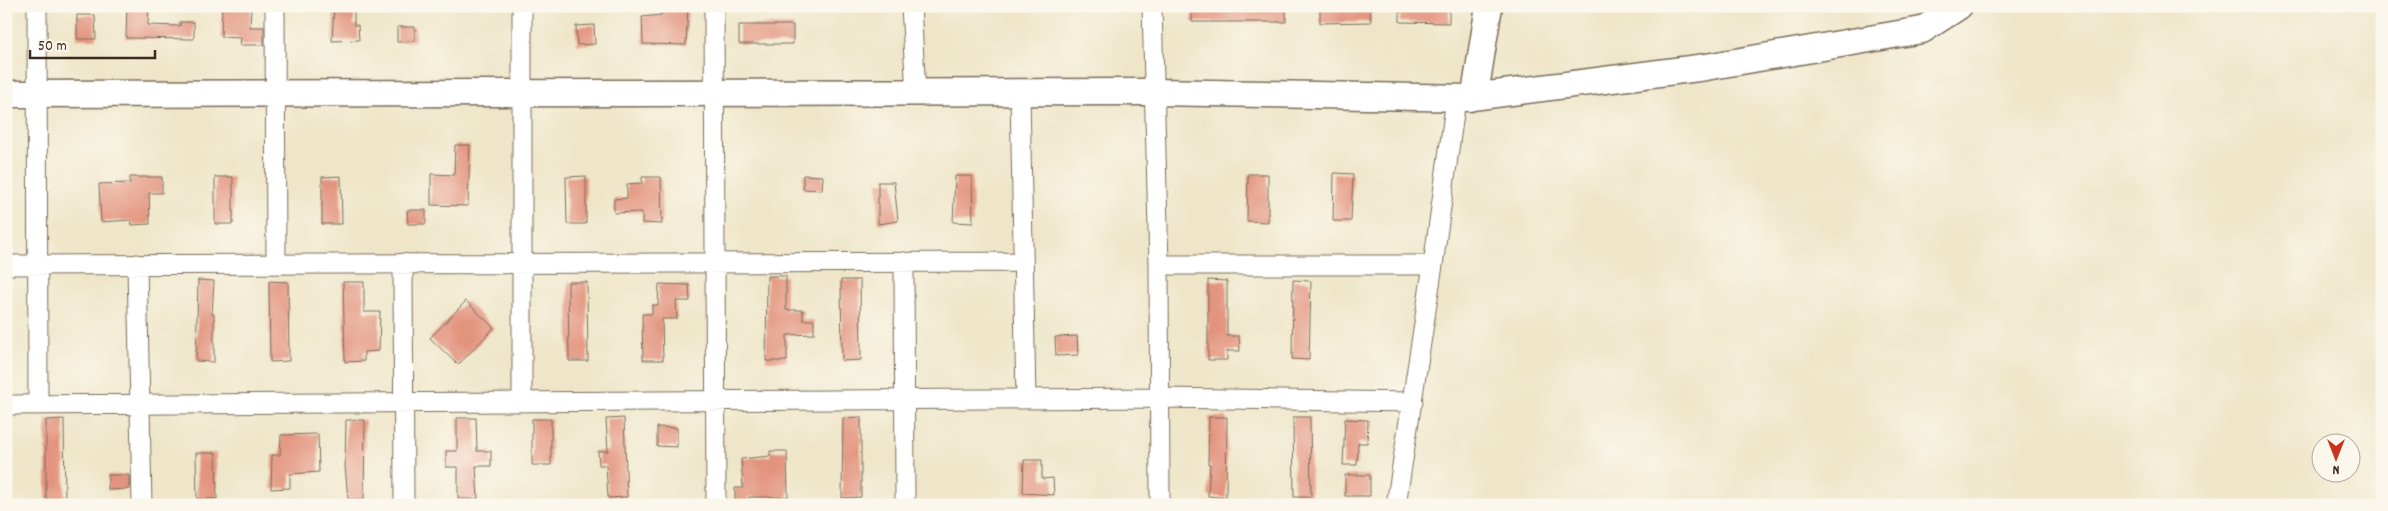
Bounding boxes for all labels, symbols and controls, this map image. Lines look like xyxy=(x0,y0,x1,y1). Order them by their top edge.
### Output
scale bar xyxy=(30,28,155,60)
text: 50 m xyxy=(38,36,67,58)
north arrow xyxy=(2310,434,2360,484)
text: N xyxy=(2332,459,2339,479)

